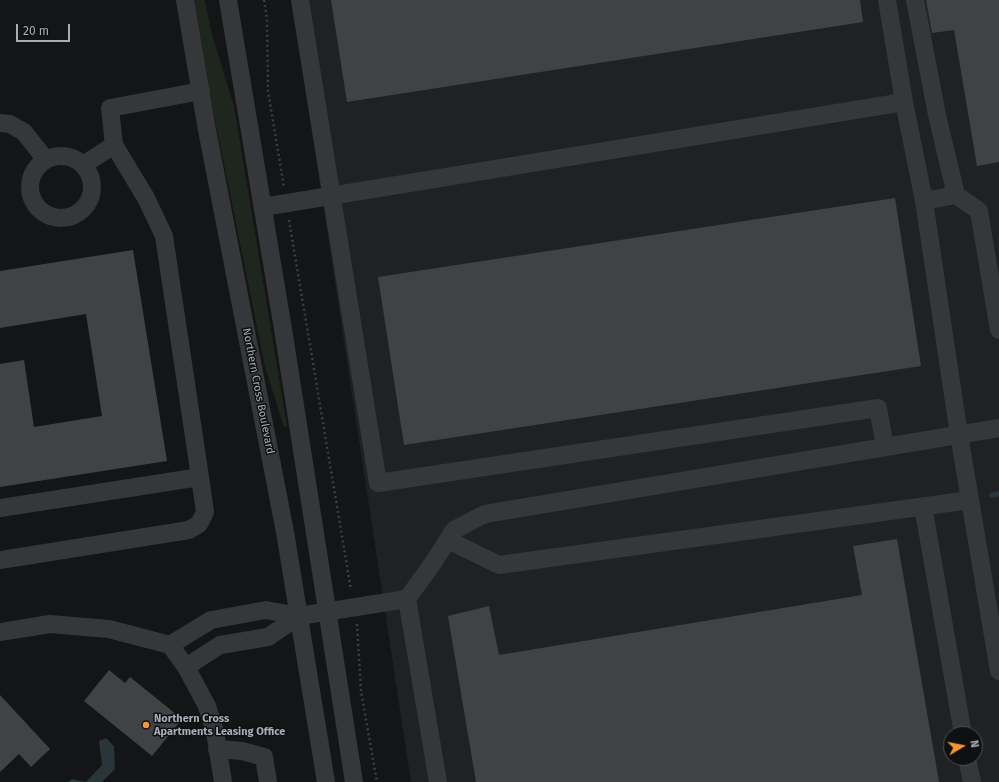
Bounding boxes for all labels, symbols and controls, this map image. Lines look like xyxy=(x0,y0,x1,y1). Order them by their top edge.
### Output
scale bar xyxy=(18,16,72,42)
text: 20 m xyxy=(23,24,49,38)
street label: Northern Cross Boulevard xyxy=(239,327,277,455)
place label: Northern Cross Apartments Leasing Office xyxy=(154,712,285,738)
marker: Northern Cross Apartments Leasing Office xyxy=(141,720,151,730)
north arrow xyxy=(943,726,983,766)
text: N xyxy=(967,739,981,749)

